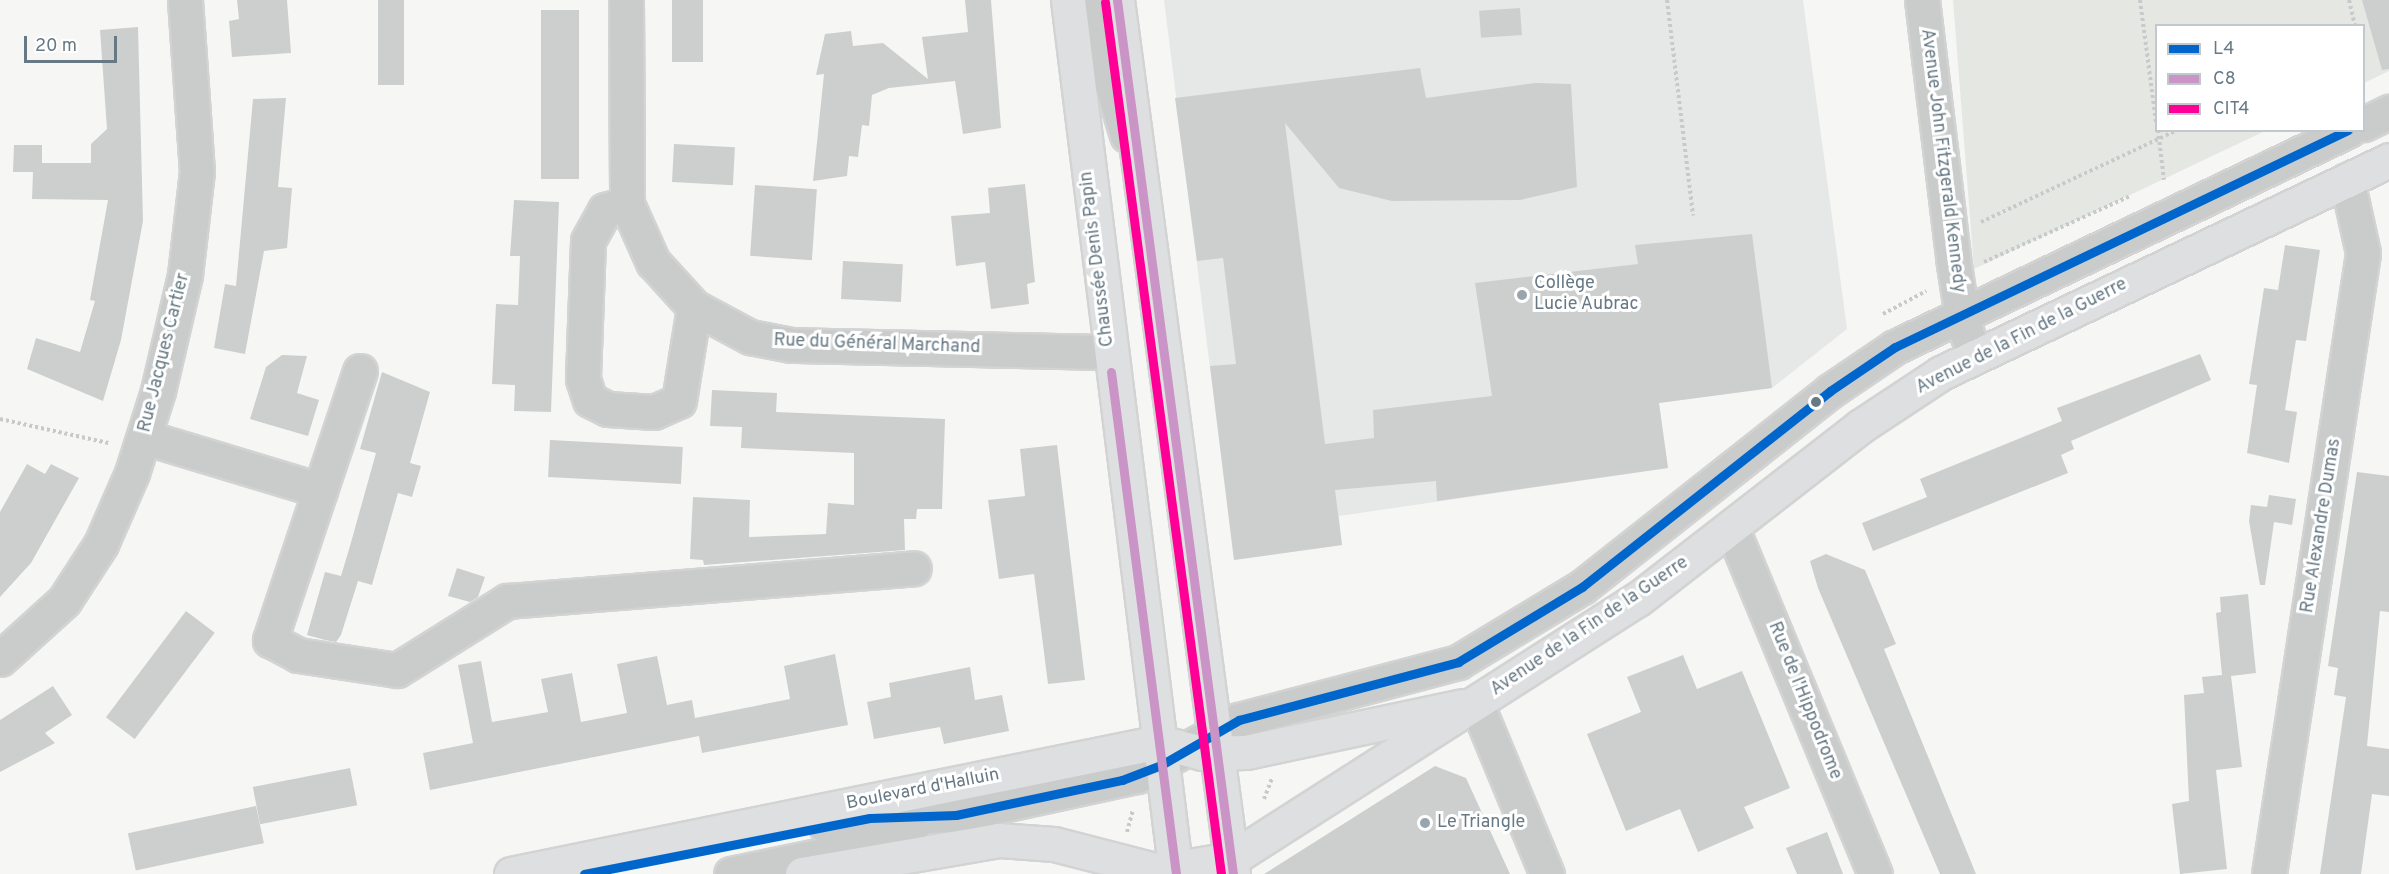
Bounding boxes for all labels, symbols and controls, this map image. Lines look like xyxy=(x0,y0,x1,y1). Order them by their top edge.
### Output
scale bar xyxy=(27,24,120,62)
legend xyxy=(2155,24,2365,132)
street label: Avenue John Fitzgerald Kennedy xyxy=(1915,28,1969,294)
text: 20 m xyxy=(35,35,77,58)
text: L4 xyxy=(2213,38,2234,61)
text: C8 xyxy=(2213,68,2236,91)
text: CIT4 xyxy=(2213,98,2249,121)
street label: Chaussée Denis Papin xyxy=(1077,170,1119,348)
street label: Rue Jacques Cartier xyxy=(135,271,195,435)
place label: Collège Lucie Aubrac xyxy=(1534,274,1639,316)
street label: Avenue de la Fin de la Guerre xyxy=(1913,274,2131,400)
marker: Collège Lucie Aubrac xyxy=(1515,288,1529,302)
street label: Rue du Général Marchand xyxy=(773,331,981,359)
unlabelled marker xyxy=(1810,396,1822,408)
street label: Rue Alexandre Dumas xyxy=(2297,437,2347,615)
street label: Avenue de la Fin de la Guerre xyxy=(1487,553,1693,701)
street label: Rue de l'Hippodrome xyxy=(1762,619,1846,783)
street label: Boulevard d'Halluin xyxy=(845,765,1001,815)
place label: Le Triangle xyxy=(1437,812,1526,834)
marker: Le Triangle xyxy=(1418,816,1432,830)

